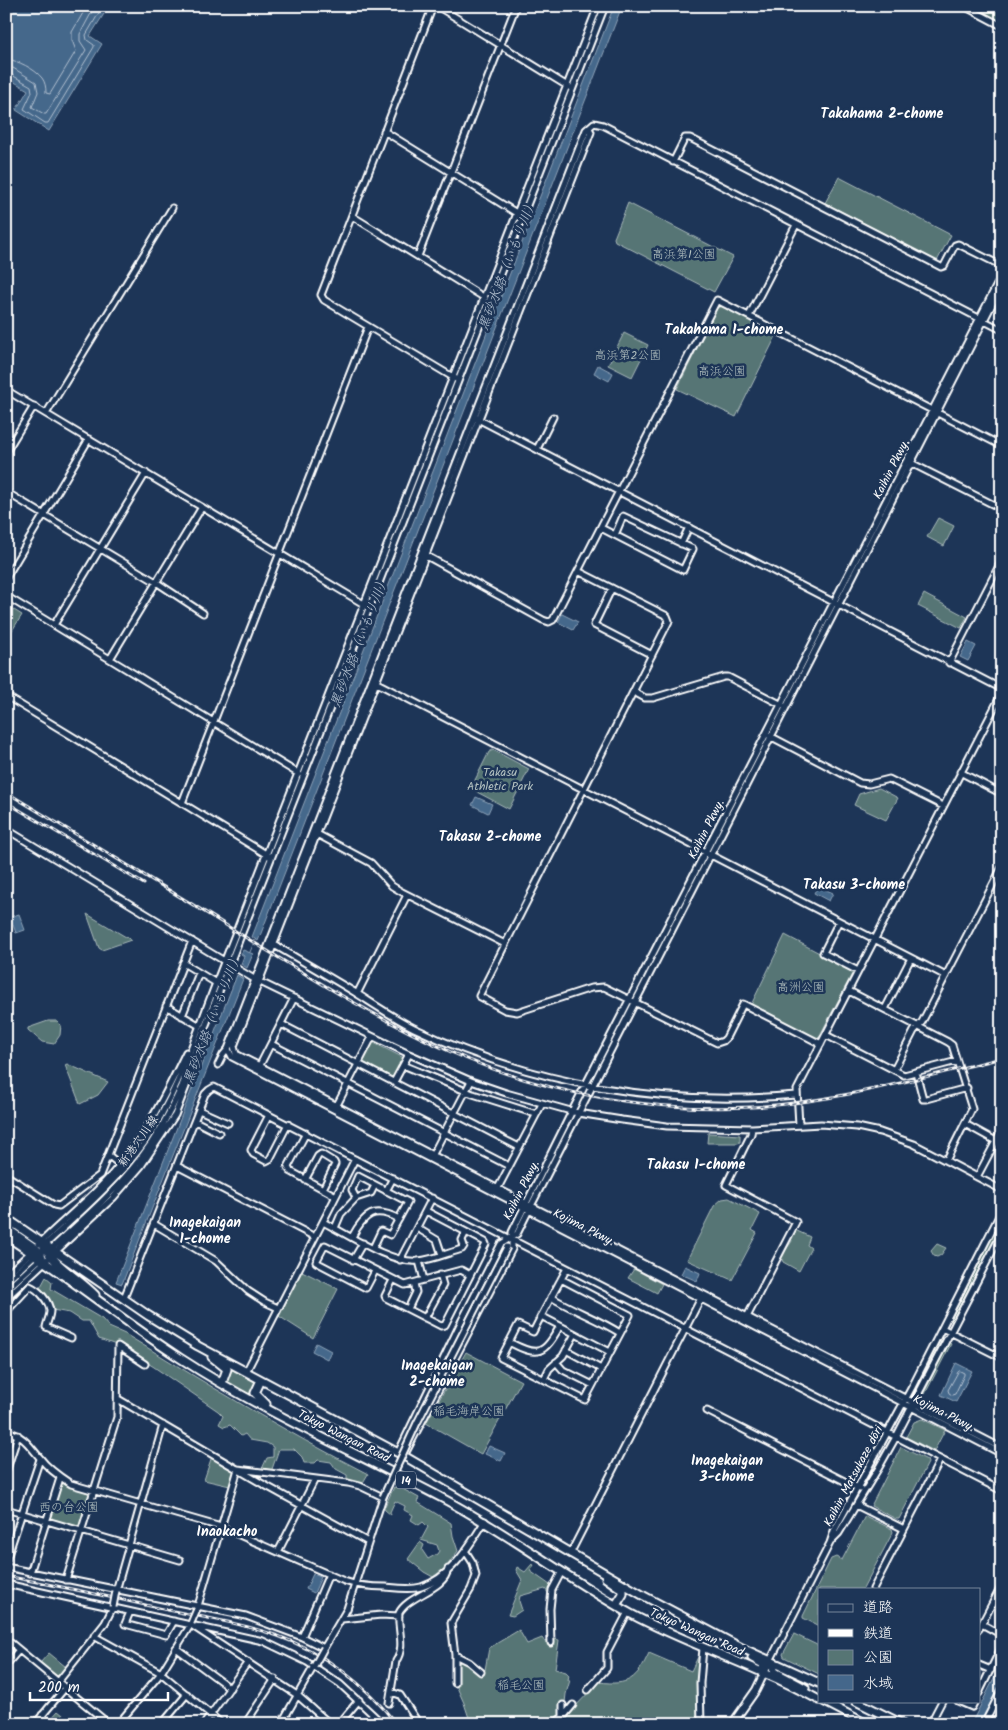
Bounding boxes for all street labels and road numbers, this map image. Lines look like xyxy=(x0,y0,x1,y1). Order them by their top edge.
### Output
street label: Kaihin Pkwy. xyxy=(868,436,915,502)
street label: Kaihin Pkwy. xyxy=(683,796,730,862)
street label: 新港穴川線 xyxy=(113,1111,163,1171)
street label: Kaihin Pkwy. xyxy=(498,1157,545,1223)
street label: Kojima Pkwy. xyxy=(550,1204,618,1251)
street label: Kojima Pkwy. xyxy=(910,1390,978,1437)
street label: Tokyo Wangan Road xyxy=(294,1405,394,1468)
street label: Kaihin Matsukaze dōri xyxy=(819,1421,889,1530)
road number: 14 xyxy=(396,1472,416,1488)
street label: Tokyo Wangan Road xyxy=(647,1603,748,1662)

